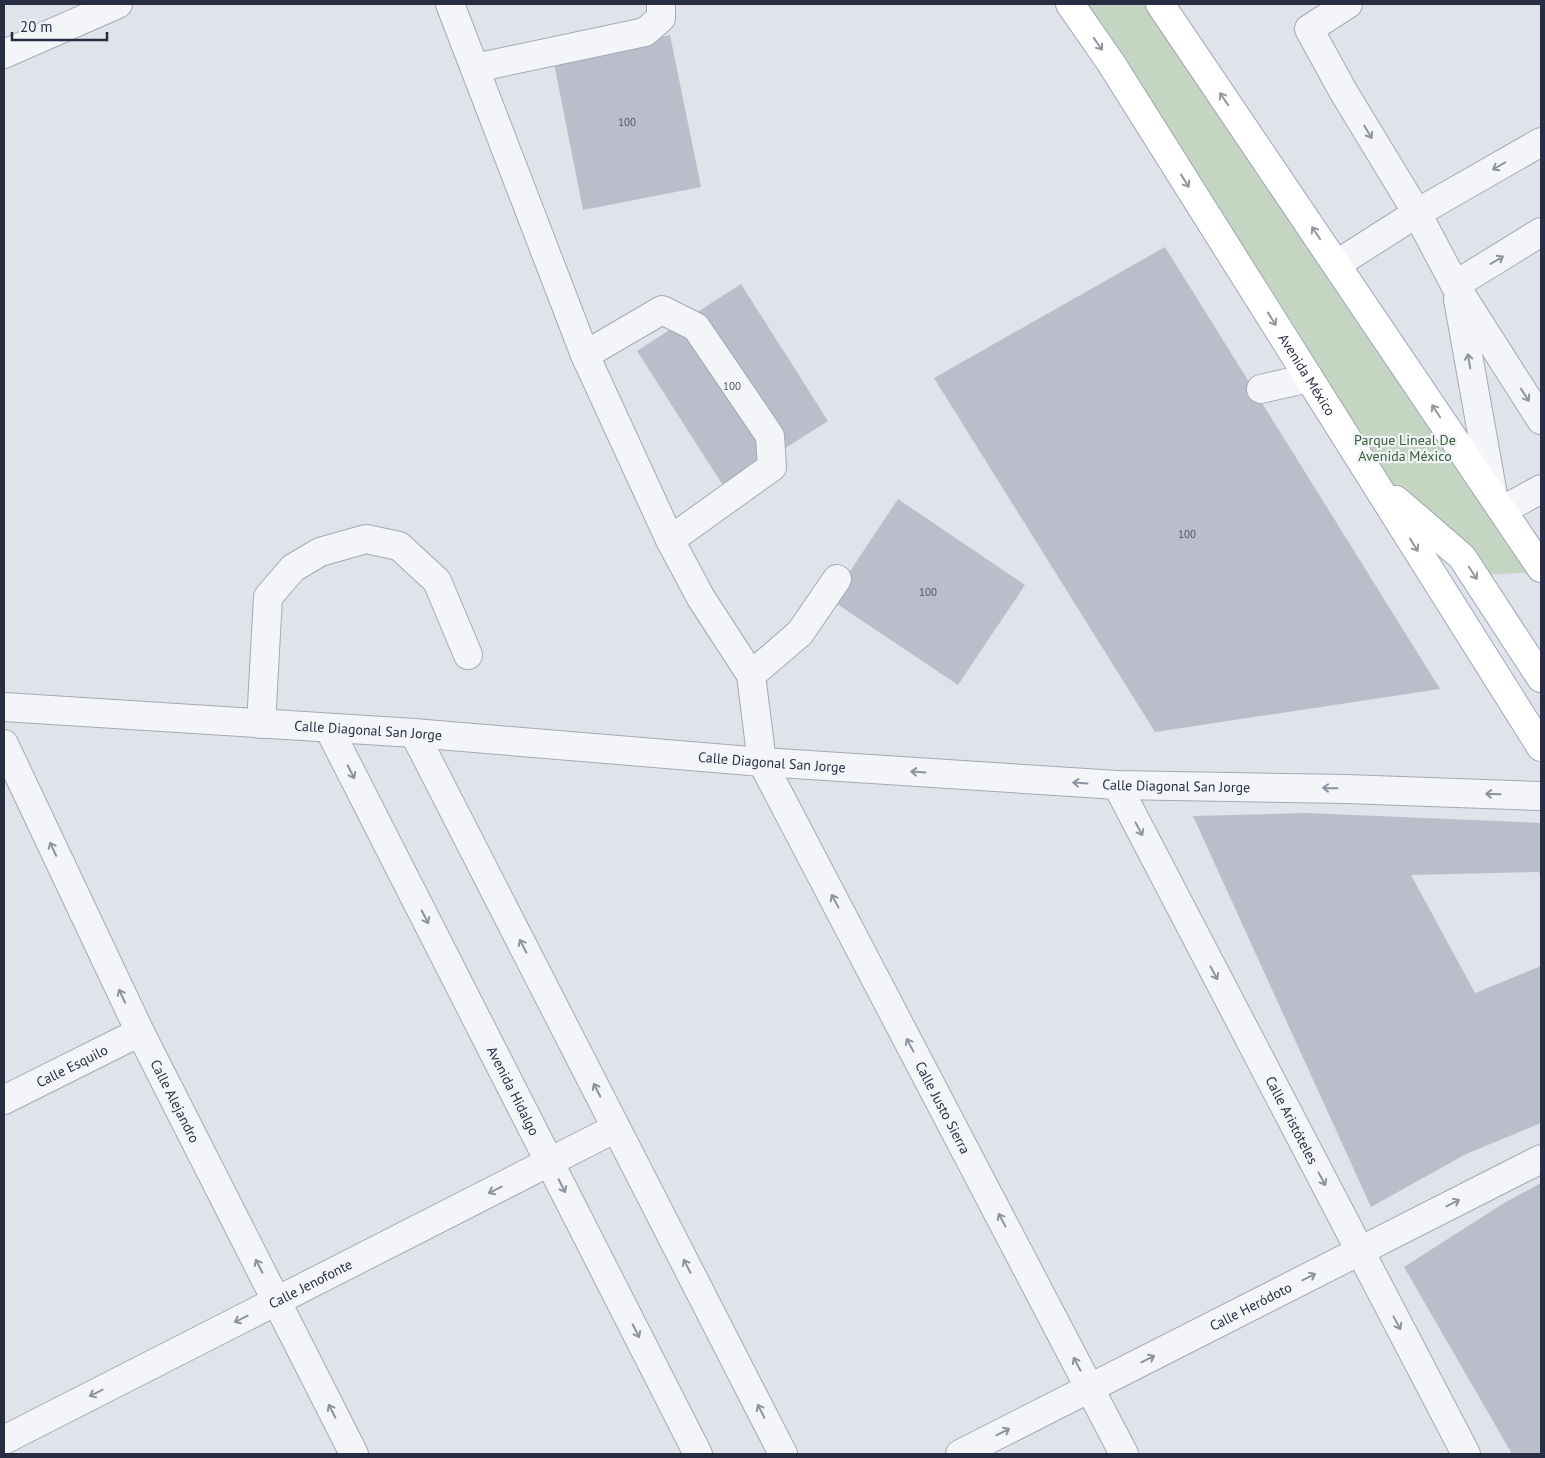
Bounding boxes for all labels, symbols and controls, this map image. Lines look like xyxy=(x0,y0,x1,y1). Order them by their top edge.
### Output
scale bar xyxy=(12,10,108,42)
text: 20 m xyxy=(20,17,53,36)
one-way arrow xyxy=(1093,37,1103,51)
one-way arrow xyxy=(1219,92,1229,106)
house number: 100 xyxy=(618,115,636,129)
one-way arrow xyxy=(1364,125,1374,139)
one-way arrow xyxy=(1492,162,1507,171)
one-way arrow xyxy=(1181,173,1191,187)
one-way arrow xyxy=(1311,226,1321,240)
one-way arrow xyxy=(1489,254,1503,264)
one-way arrow xyxy=(1267,311,1277,325)
street label: Avenida México xyxy=(1274,330,1339,419)
one-way arrow xyxy=(1464,353,1473,369)
house number: 100 xyxy=(723,379,741,393)
one-way arrow xyxy=(1521,387,1531,401)
one-way arrow xyxy=(1431,404,1441,418)
park label: Parque Lineal De Avenida México xyxy=(1354,431,1456,465)
house number: 100 xyxy=(1178,527,1196,541)
one-way arrow xyxy=(1409,538,1419,552)
one-way arrow xyxy=(1468,566,1478,580)
house number: 100 xyxy=(919,585,937,599)
street label: Calle Diagonal San Jorge xyxy=(294,716,443,744)
street label: Calle Diagonal San Jorge xyxy=(697,748,846,776)
one-way arrow xyxy=(347,764,356,779)
one-way arrow xyxy=(910,768,926,777)
street label: Calle Diagonal San Jorge xyxy=(1102,775,1250,796)
one-way arrow xyxy=(1073,778,1089,788)
one-way arrow xyxy=(1322,784,1338,793)
one-way arrow xyxy=(1485,790,1501,799)
one-way arrow xyxy=(1134,821,1144,836)
one-way arrow xyxy=(48,842,58,857)
one-way arrow xyxy=(830,894,840,909)
one-way arrow xyxy=(421,909,430,924)
one-way arrow xyxy=(518,938,528,953)
one-way arrow xyxy=(1210,965,1219,980)
one-way arrow xyxy=(117,989,127,1004)
one-way arrow xyxy=(905,1038,915,1053)
street label: Calle Esquilo xyxy=(33,1041,111,1091)
street label: Avenida Hidalgo xyxy=(483,1043,543,1139)
street label: Calle Alejandro xyxy=(146,1056,204,1146)
street label: Calle Justo Sierra xyxy=(911,1058,974,1157)
street label: Calle Aristóteles xyxy=(1261,1073,1322,1167)
one-way arrow xyxy=(592,1083,602,1098)
one-way arrow xyxy=(1318,1171,1327,1186)
one-way arrow xyxy=(557,1179,567,1194)
one-way arrow xyxy=(488,1186,503,1195)
one-way arrow xyxy=(1446,1198,1461,1208)
one-way arrow xyxy=(997,1213,1007,1228)
street label: Calle Jenofonte xyxy=(266,1255,355,1312)
one-way arrow xyxy=(254,1259,263,1274)
one-way arrow xyxy=(682,1259,691,1274)
one-way arrow xyxy=(1301,1272,1316,1282)
street label: Calle Heródoto xyxy=(1207,1278,1295,1335)
one-way arrow xyxy=(234,1315,249,1325)
one-way arrow xyxy=(1393,1315,1402,1330)
one-way arrow xyxy=(632,1323,641,1338)
one-way arrow xyxy=(1140,1354,1155,1363)
one-way arrow xyxy=(1072,1357,1082,1372)
one-way arrow xyxy=(89,1389,104,1398)
one-way arrow xyxy=(327,1404,336,1419)
one-way arrow xyxy=(756,1404,765,1419)
one-way arrow xyxy=(996,1427,1011,1437)

